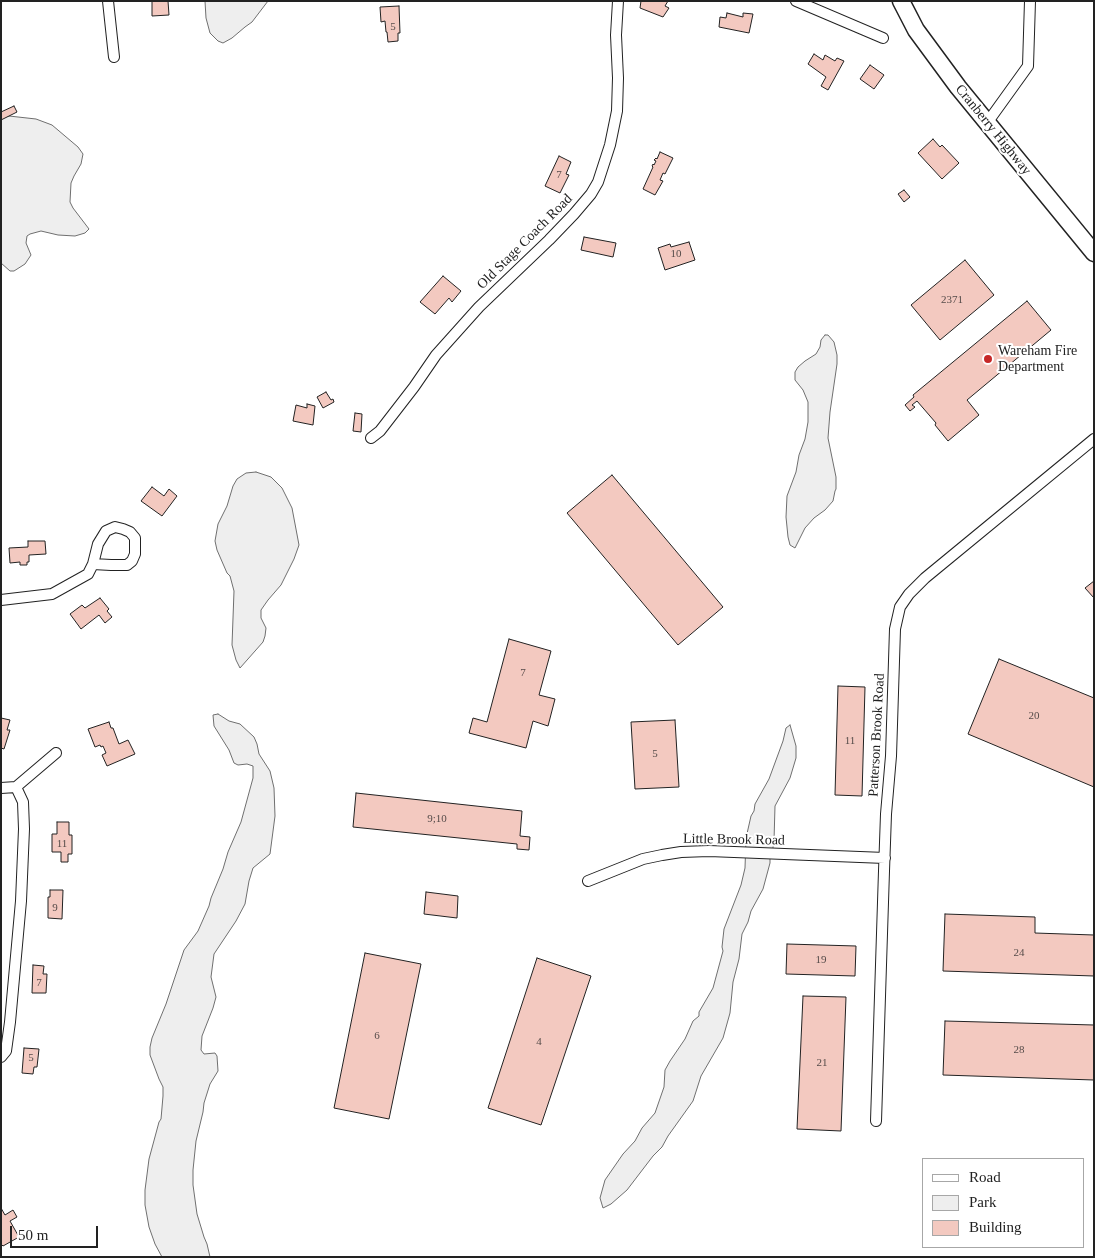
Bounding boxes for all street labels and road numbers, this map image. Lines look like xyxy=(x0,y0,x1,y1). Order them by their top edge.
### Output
street label: Cranberry Highway xyxy=(951,81,1035,179)
street label: Old Stage Coach Road xyxy=(474,191,576,293)
street label: Patterson Brook Road xyxy=(865,673,889,797)
street label: Little Brook Road xyxy=(683,831,785,849)

